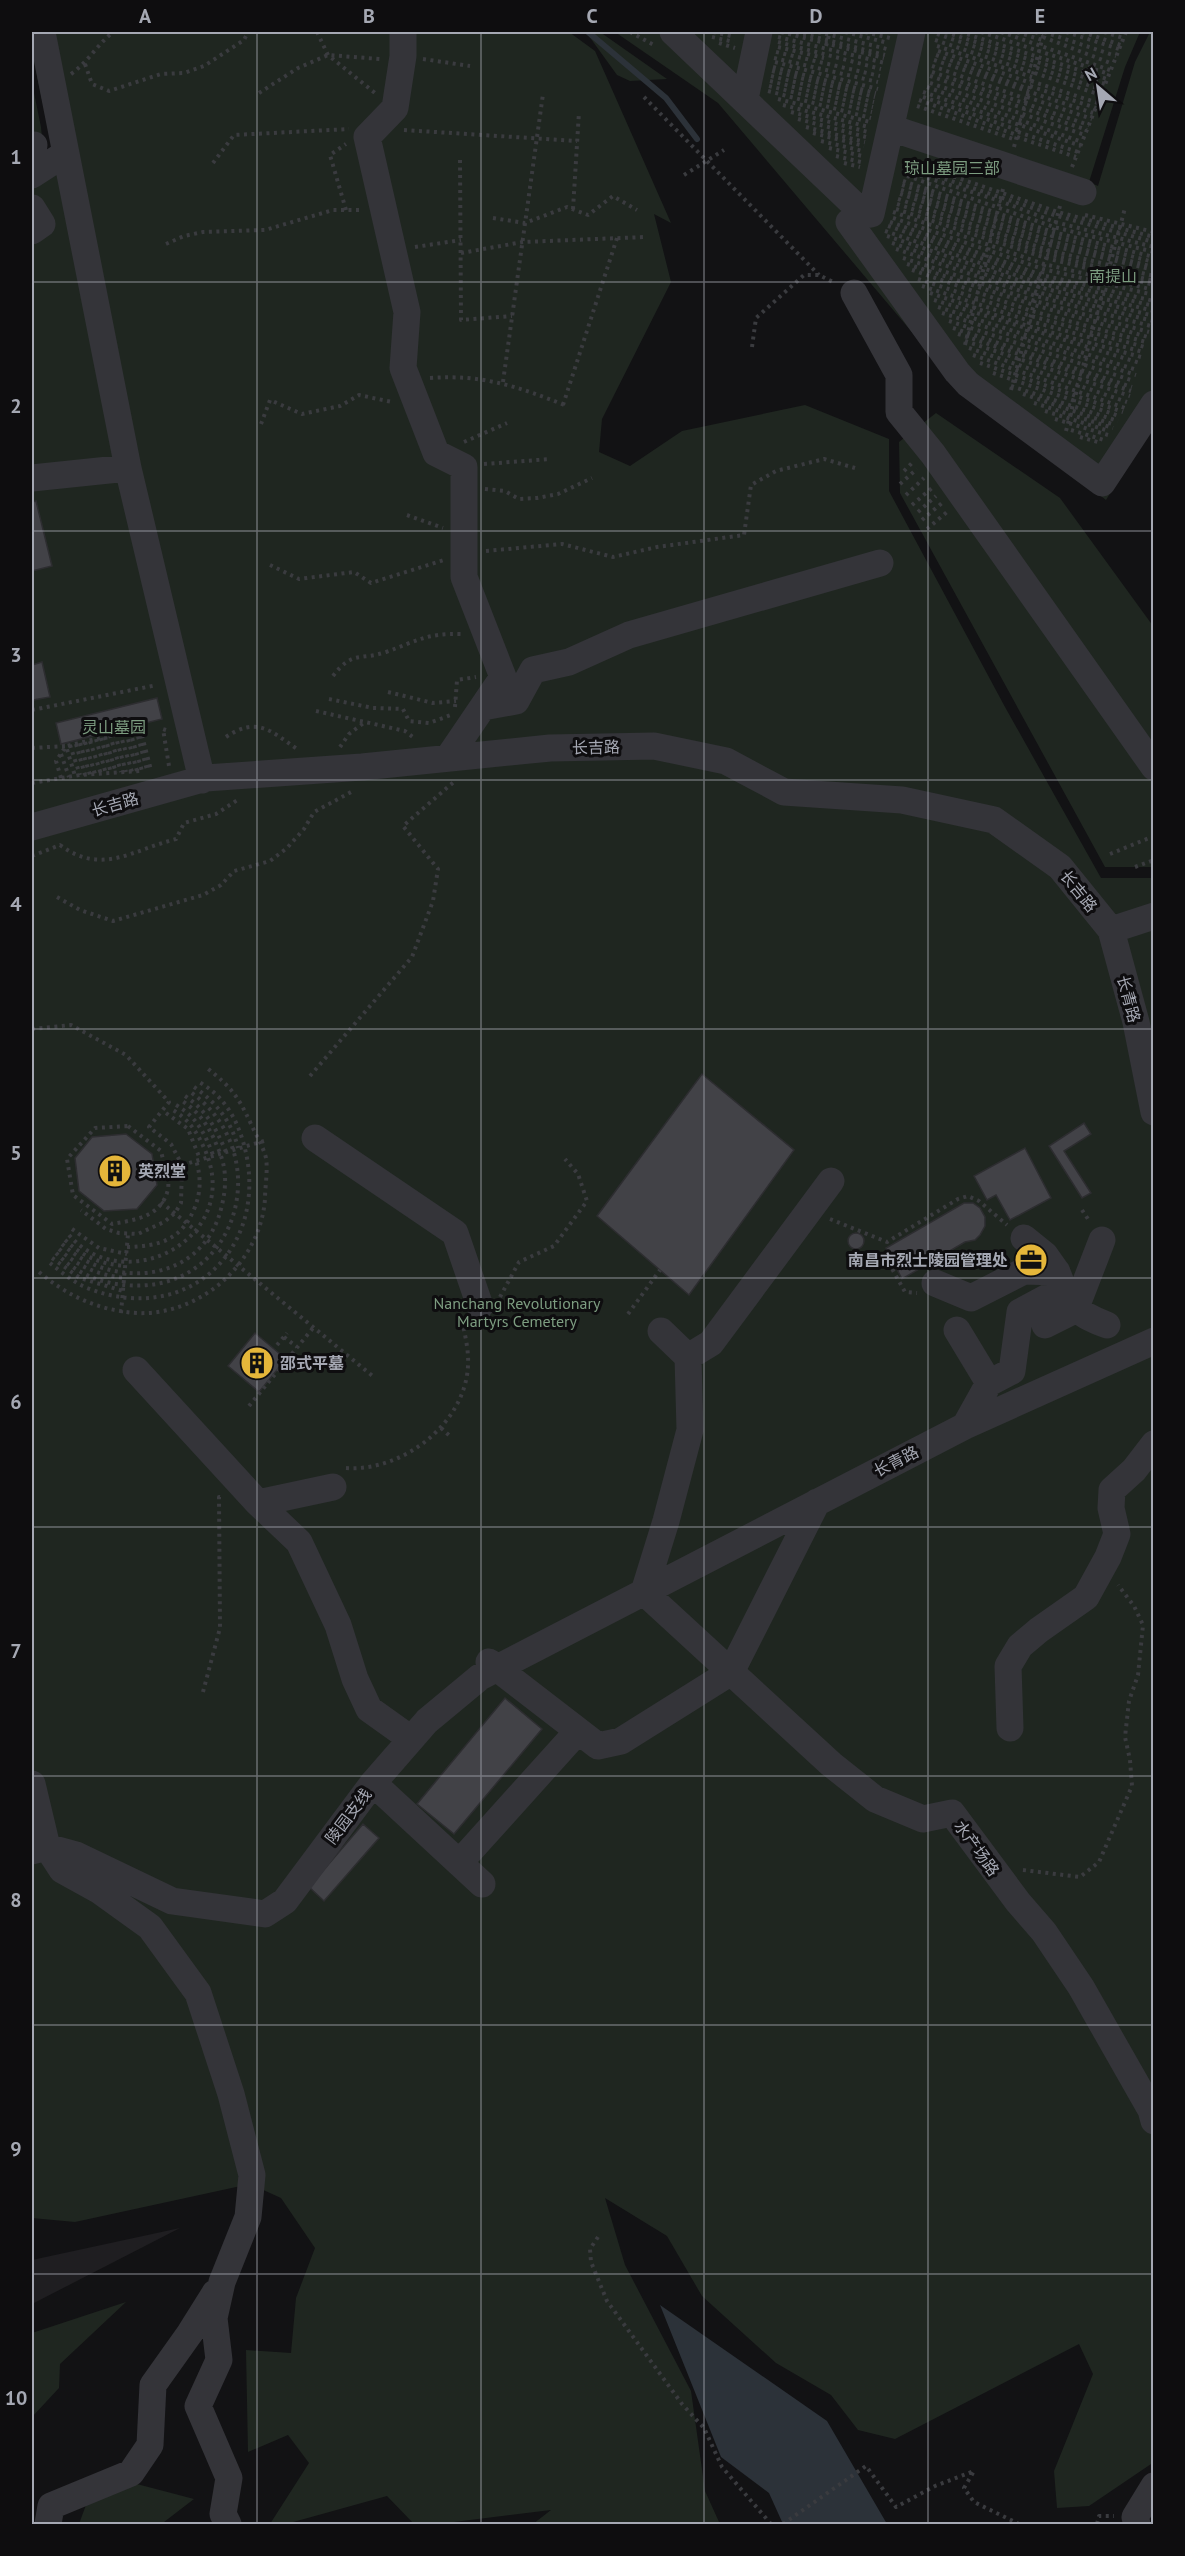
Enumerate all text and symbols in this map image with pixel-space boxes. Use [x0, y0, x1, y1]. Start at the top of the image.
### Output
text: A [139, 3, 152, 29]
text: B [363, 3, 375, 29]
text: C [586, 3, 598, 29]
text: D [810, 3, 823, 29]
text: E [1035, 3, 1045, 29]
north arrow [1068, 57, 1128, 117]
text: N [1081, 63, 1100, 85]
text: 1 [10, 144, 22, 170]
park label: 琼山墓园三部 [904, 158, 1000, 178]
park label: 南提山 [1089, 266, 1137, 286]
text: 2 [10, 393, 22, 419]
text: 3 [10, 642, 22, 668]
park label: 灵山墓园 [82, 717, 146, 737]
street label: 长吉路 [572, 737, 620, 757]
street label: 长吉路 [89, 788, 141, 820]
street label: 长吉路 [1056, 866, 1102, 916]
text: 4 [10, 891, 22, 917]
street label: 长青路 [1113, 973, 1145, 1025]
text: 5 [10, 1140, 22, 1166]
building icon: 英烈堂 [97, 1153, 133, 1189]
place label: 英烈堂 [138, 1161, 186, 1181]
office icon: 南昌市烈士陵园管理处 [1013, 1242, 1049, 1278]
place label: 南昌市烈士陵园管理处 [848, 1250, 1008, 1270]
park label: Nanchang Revolutionary Martyrs Cemetery [434, 1293, 601, 1331]
building icon: 邵式平墓 [239, 1345, 275, 1381]
place label: 邵式平墓 [280, 1353, 344, 1373]
text: 6 [10, 1389, 22, 1415]
street label: 长青路 [870, 1441, 922, 1481]
text: 7 [10, 1638, 22, 1664]
street label: 陵园支线 [321, 1784, 375, 1848]
street label: 水产场路 [950, 1816, 1004, 1880]
text: 8 [10, 1887, 22, 1913]
text: 9 [10, 2136, 22, 2162]
text: 10 [5, 2385, 27, 2411]

